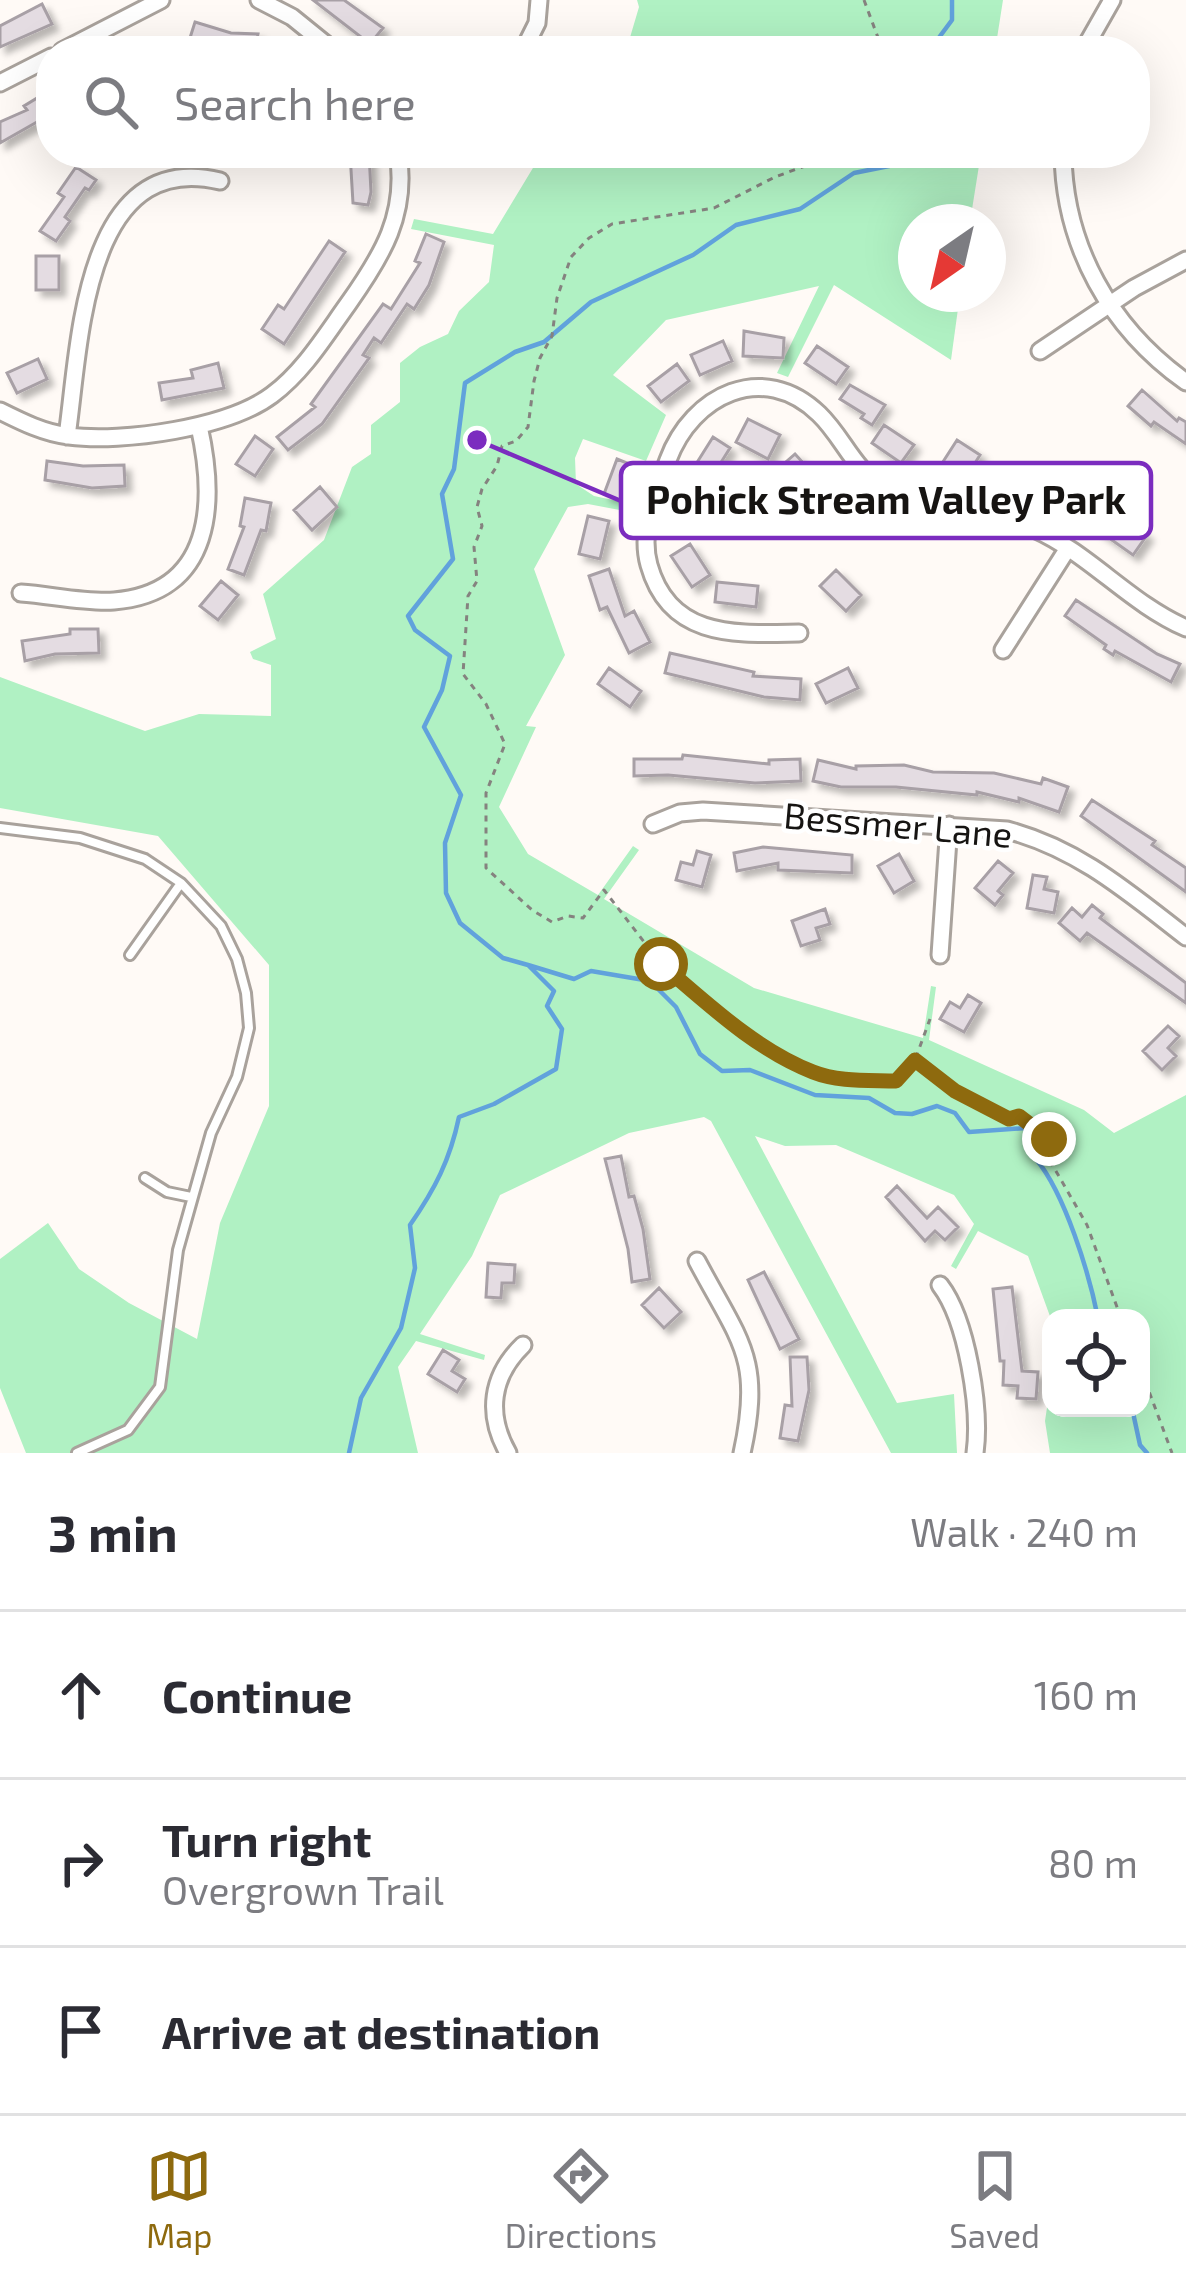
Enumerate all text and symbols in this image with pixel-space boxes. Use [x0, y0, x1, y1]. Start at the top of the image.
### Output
search box [36, 36, 1150, 168]
icon: search [78, 69, 144, 135]
text: Search here [174, 75, 416, 129]
north arrow [898, 204, 1006, 312]
callout: Pohick Stream Valley Park [621, 463, 1151, 538]
text: Pohick Stream Valley Park [646, 475, 1126, 523]
street label: Bessmer Lane [782, 792, 1014, 855]
route start [634, 937, 688, 991]
route end [1022, 1112, 1076, 1166]
map controls [1042, 1309, 1150, 1417]
button: locate [1042, 1309, 1150, 1417]
text: 3 min [48, 1501, 178, 1562]
text: Walk · 240 m [910, 1508, 1138, 1555]
icon: ahead [48, 1662, 114, 1728]
text: Continue [162, 1668, 352, 1722]
text: 160 m [1034, 1671, 1138, 1718]
text: Turn right [162, 1812, 371, 1866]
icon: right [48, 1830, 114, 1896]
text: 80 m [1048, 1839, 1138, 1886]
text: Overgrown Trail [162, 1866, 444, 1913]
icon: arrive [48, 1998, 114, 2064]
text: Arrive at destination [162, 2004, 600, 2058]
tab: Map [146, 2143, 212, 2255]
tab: Directions [505, 2143, 657, 2255]
tab: Saved [949, 2143, 1040, 2255]

